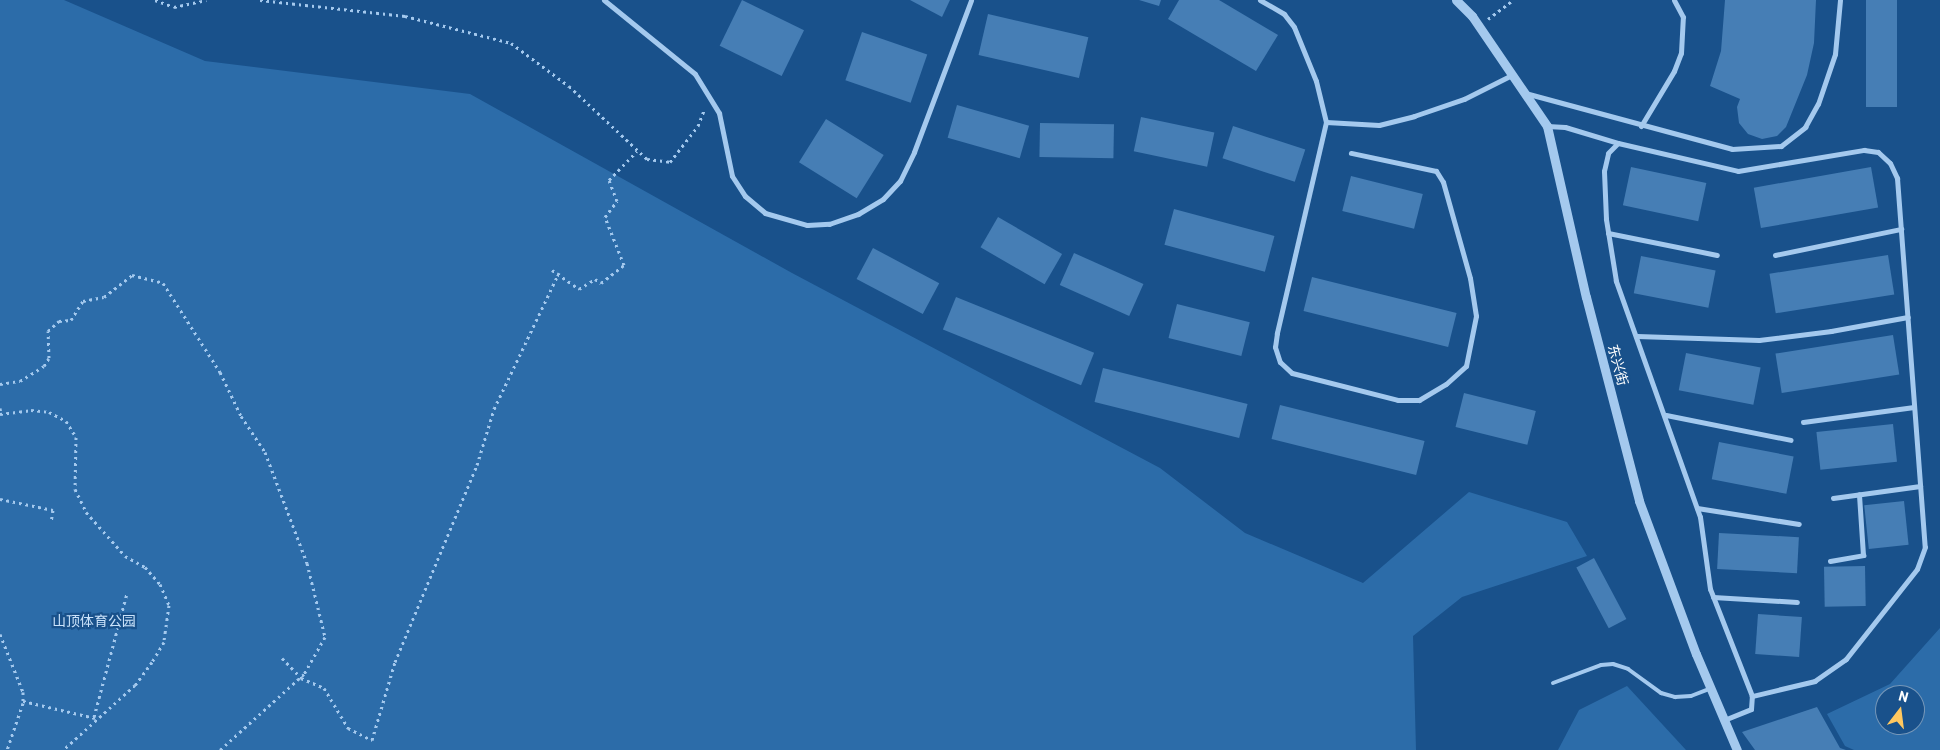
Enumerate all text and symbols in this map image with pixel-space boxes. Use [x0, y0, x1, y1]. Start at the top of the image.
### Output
street label: 东兴街 [1604, 343, 1632, 387]
park label: 山顶体育公园 [52, 613, 136, 629]
north arrow [1875, 685, 1925, 735]
text: N [1897, 687, 1910, 705]

